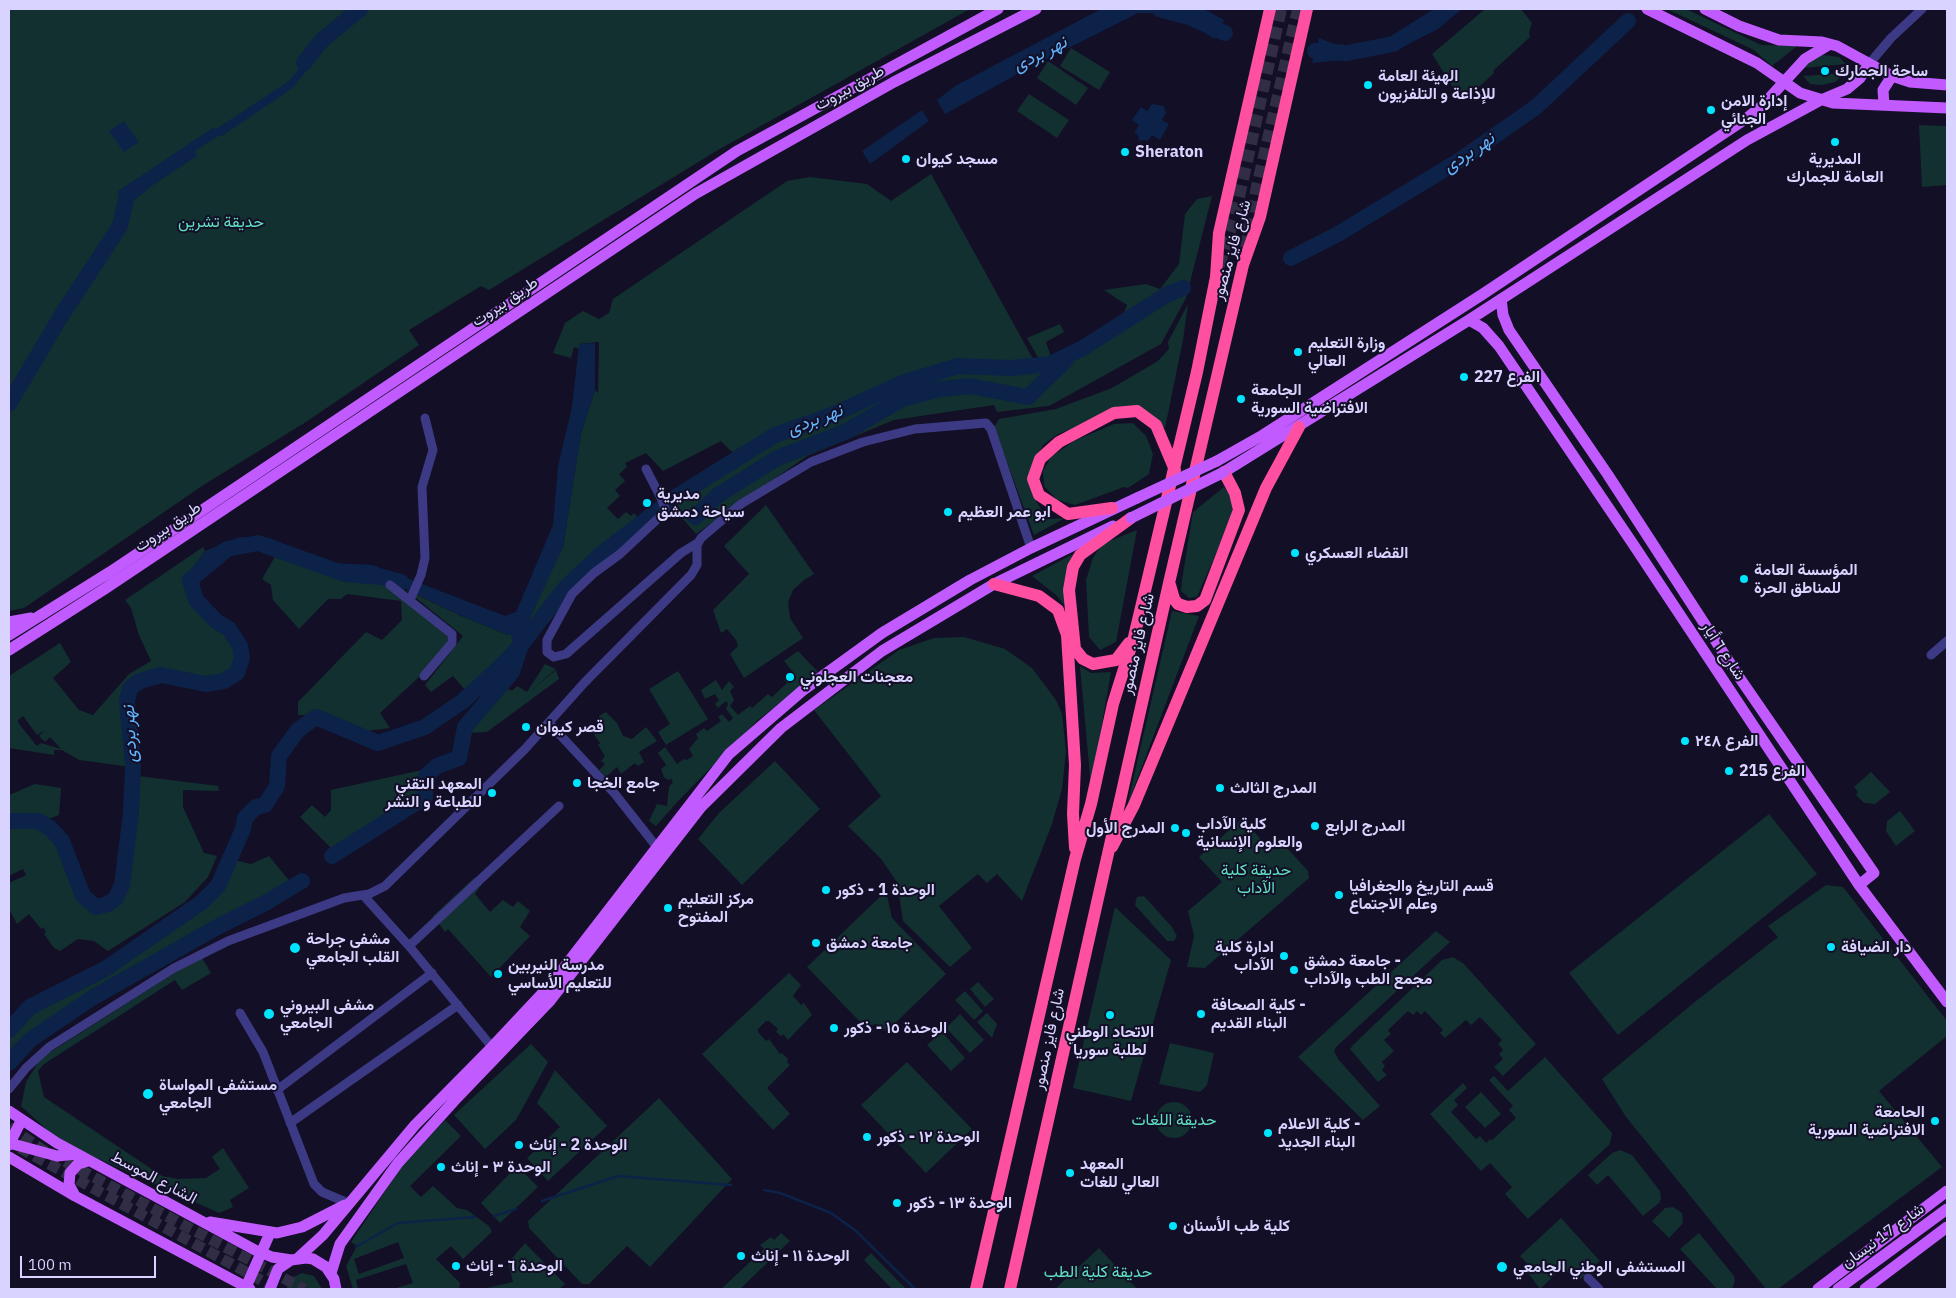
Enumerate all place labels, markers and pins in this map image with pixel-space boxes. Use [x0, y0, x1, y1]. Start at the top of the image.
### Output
place label: ساحة الجمارك [1835, 61, 1928, 81]
marker: ساحة الجمارك [1819, 65, 1831, 77]
place label: الهيئة العامة للإذاعة و التلفزيون [1378, 66, 1496, 104]
marker: الهيئة العامة للإذاعة و التلفزيون [1362, 79, 1374, 91]
place label: إدارة الامن الجنائي [1721, 91, 1787, 129]
marker: إدارة الامن الجنائي [1705, 104, 1717, 116]
marker: المديرية العامة للجمارك [1829, 136, 1841, 148]
place label: Sheraton [1135, 142, 1203, 162]
marker: Sheraton [1119, 146, 1131, 158]
place label: مسجد كيوان [916, 149, 998, 169]
place label: المديرية العامة للجمارك [1786, 149, 1884, 187]
marker: مسجد كيوان [900, 153, 912, 165]
place label: وزارة التعليم العالي [1308, 333, 1385, 371]
marker: وزارة التعليم العالي [1292, 346, 1304, 358]
place label: الفرع 227 [1474, 367, 1540, 387]
marker: الفرع 227 [1458, 371, 1470, 383]
place label: الجامعة الافتراضية السورية [1251, 380, 1368, 418]
marker: الجامعة الافتراضية السورية [1235, 393, 1247, 405]
place label: مديرية سياحة دمشق [657, 484, 744, 522]
marker: مديرية سياحة دمشق [641, 497, 653, 509]
place label: ابو عمر العظيم [958, 502, 1051, 522]
marker: ابو عمر العظيم [942, 506, 954, 518]
place label: القضاء العسكري [1305, 543, 1408, 563]
marker: القضاء العسكري [1289, 547, 1301, 559]
place label: المؤسسة العامة للمناطق الحرة [1754, 560, 1858, 598]
marker: المؤسسة العامة للمناطق الحرة [1738, 573, 1750, 585]
place label: معجنات العجلوني [800, 667, 913, 687]
marker: معجنات العجلوني [784, 671, 796, 683]
place label: قصر كيوان [536, 717, 604, 737]
marker: قصر كيوان [520, 721, 532, 733]
place label: الفرع ٢٤٨ [1695, 731, 1758, 751]
marker: الفرع ٢٤٨ [1679, 735, 1691, 747]
place label: الفرع 215 [1739, 761, 1805, 781]
marker: الفرع 215 [1723, 765, 1735, 777]
place label: جامع الخجا [587, 773, 660, 793]
place label: المعهد التقني للطباعة و النشر [385, 774, 482, 812]
marker: جامع الخجا [571, 777, 583, 789]
place label: المدرج الثالث [1230, 778, 1317, 798]
marker: المدرج الثالث [1214, 782, 1226, 794]
marker: المعهد التقني للطباعة و النشر [486, 787, 498, 799]
place label: كلية الآداب والعلوم الإنسانية [1196, 814, 1303, 852]
place label: المدرج الرابع [1325, 816, 1405, 836]
place label: المدرج الأول [1086, 818, 1165, 838]
marker: المدرج الرابع [1309, 820, 1321, 832]
marker: المدرج الأول [1169, 822, 1181, 834]
marker: كلية الآداب والعلوم الإنسانية [1180, 827, 1192, 839]
place label: قسم التاريخ والجغرافيا وعلم الاجتماع [1349, 876, 1494, 914]
place label: الوحدة 1 - ذكور [836, 880, 935, 900]
marker: الوحدة 1 - ذكور [820, 884, 832, 896]
place label: مركز التعليم المفتوح [678, 889, 754, 927]
marker: قسم التاريخ والجغرافيا وعلم الاجتماع [1333, 889, 1345, 901]
marker: مركز التعليم المفتوح [662, 902, 674, 914]
place label: مشفى جراحة القلب الجامعي [306, 929, 399, 967]
place label: جامعة دمشق [826, 933, 913, 953]
marker: جامعة دمشق [810, 937, 822, 949]
place label: ادارة كلية الآداب [1215, 937, 1274, 975]
place label: دار الضيافة [1841, 937, 1912, 957]
marker: مشفى جراحة القلب الجامعي [288, 941, 302, 955]
marker: دار الضيافة [1825, 941, 1837, 953]
marker: ادارة كلية الآداب [1278, 950, 1290, 962]
place label: جامعة دمشق - مجمع الطب والآداب [1304, 951, 1432, 989]
place label: مدرسة النيربين للتعليم الأساسي [508, 955, 612, 993]
marker: جامعة دمشق - مجمع الطب والآداب [1288, 964, 1300, 976]
marker: مدرسة النيربين للتعليم الأساسي [492, 968, 504, 980]
place label: مشفى البيروني الجامعي [280, 995, 374, 1033]
place label: كلية الصحافة - البناء القديم [1211, 995, 1306, 1033]
marker: مشفى البيروني الجامعي [262, 1007, 276, 1021]
marker: كلية الصحافة - البناء القديم [1195, 1008, 1207, 1020]
marker: الاتحاد الوطني لطلبة سوريا [1104, 1009, 1116, 1021]
place label: الوحدة ١٥ - ذكور [844, 1018, 947, 1038]
marker: الوحدة ١٥ - ذكور [828, 1022, 840, 1034]
place label: الاتحاد الوطني لطلبة سوريا [1066, 1022, 1154, 1060]
place label: مستشفى المواساة الجامعي [159, 1075, 277, 1113]
marker: مستشفى المواساة الجامعي [141, 1087, 155, 1101]
place label: الحامعة الافتراضية السورية [1808, 1102, 1925, 1140]
place label: كلية الاعلام - البناء الجديد [1278, 1114, 1360, 1152]
marker: الحامعة الافتراضية السورية [1929, 1115, 1941, 1127]
place label: الوحدة ١٢ - ذكور [877, 1127, 980, 1147]
marker: كلية الاعلام - البناء الجديد [1262, 1127, 1274, 1139]
marker: الوحدة ١٢ - ذكور [861, 1131, 873, 1143]
place label: الوحدة 2 - إناث [529, 1135, 627, 1155]
marker: الوحدة 2 - إناث [513, 1139, 525, 1151]
place label: المعهد العالي للغات [1080, 1154, 1159, 1192]
place label: الوحدة ٣ - إناث [451, 1157, 551, 1177]
marker: الوحدة ٣ - إناث [435, 1161, 447, 1173]
marker: المعهد العالي للغات [1064, 1167, 1076, 1179]
place label: الوحدة ١٣ - ذكور [907, 1193, 1012, 1213]
marker: الوحدة ١٣ - ذكور [891, 1197, 903, 1209]
place label: كلية طب الأسنان [1183, 1216, 1290, 1236]
marker: كلية طب الأسنان [1167, 1220, 1179, 1232]
place label: الوحدة ١١ - إناث [751, 1246, 850, 1266]
marker: الوحدة ١١ - إناث [735, 1250, 747, 1262]
place label: الوحدة ٦ - إناث [466, 1256, 563, 1276]
place label: المستشفى الوطني الجامعي [1513, 1257, 1685, 1277]
marker: الوحدة ٦ - إناث [450, 1260, 462, 1272]
marker: المستشفى الوطني الجامعي [1495, 1260, 1509, 1274]

